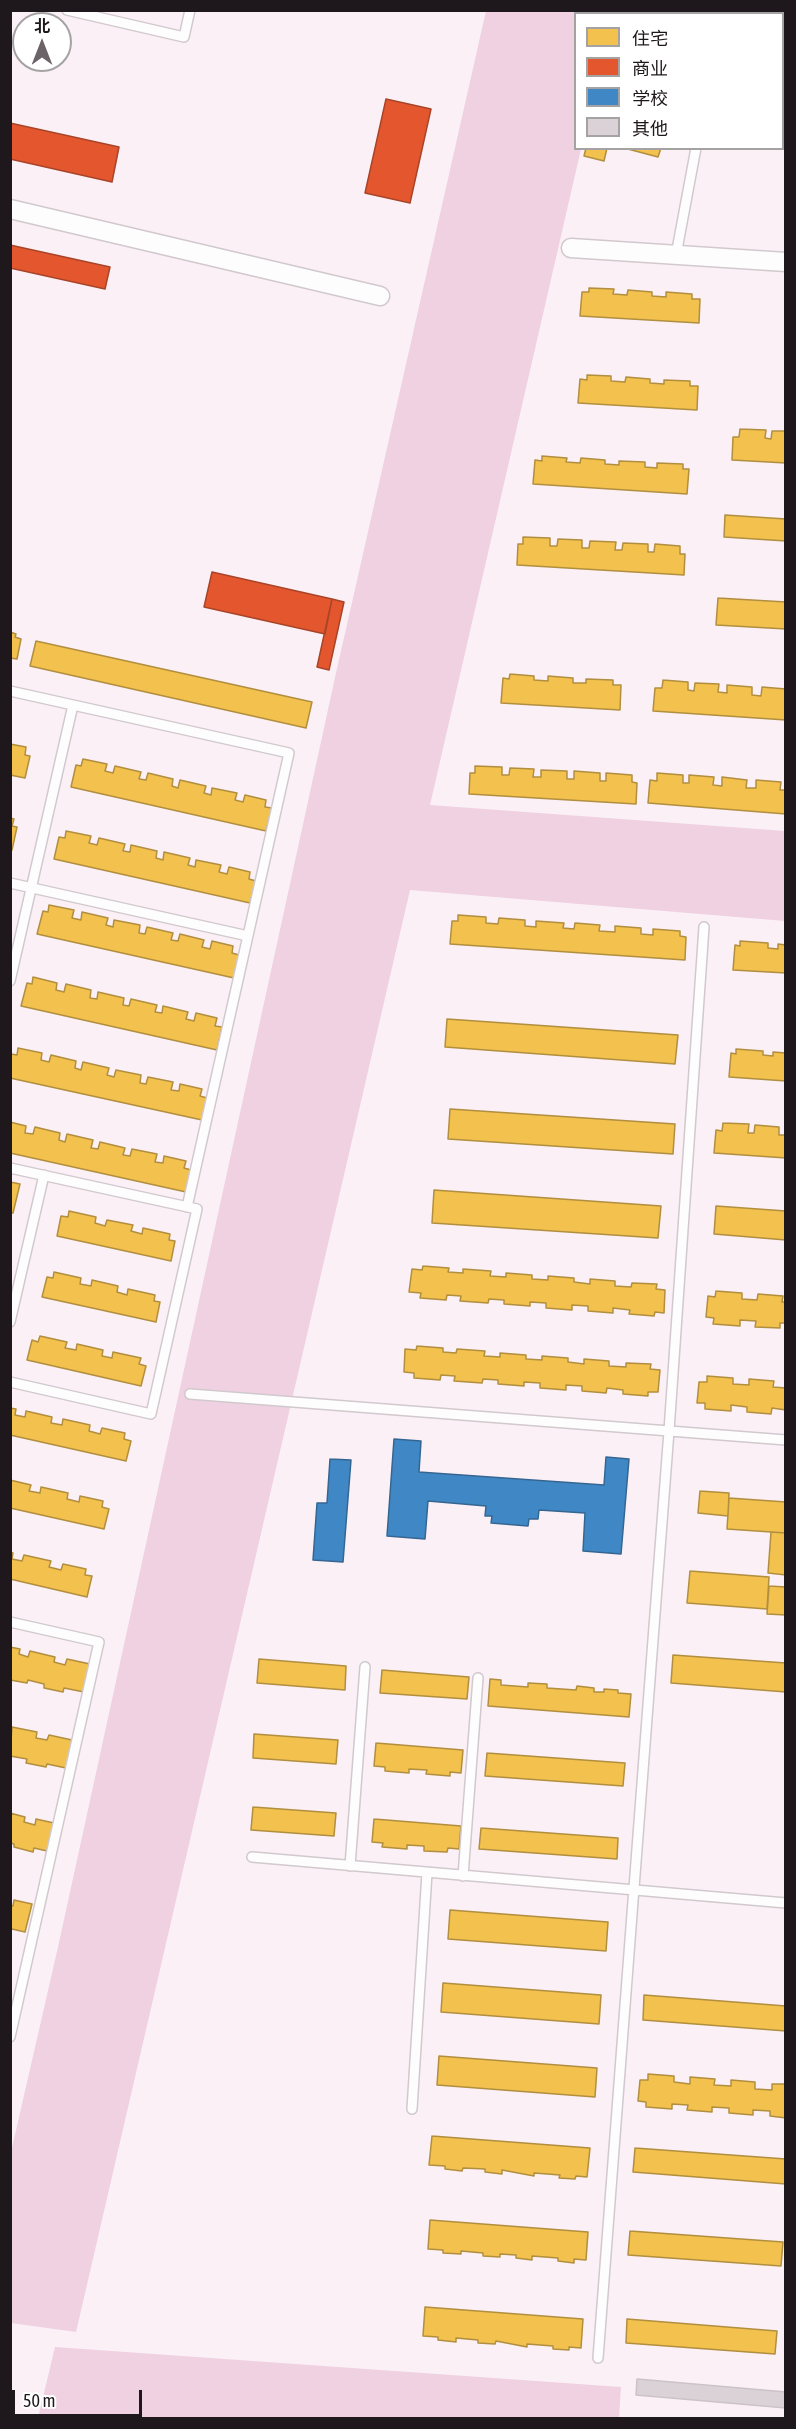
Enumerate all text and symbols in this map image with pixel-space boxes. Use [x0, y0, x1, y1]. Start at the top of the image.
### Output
north arrow [12, 12, 72, 72]
legend [574, 12, 784, 150]
text: 北 [34, 17, 50, 35]
text: 住宅 [632, 28, 668, 49]
text: 商业 [632, 58, 668, 79]
text: 学校 [632, 88, 668, 109]
text: 其他 [632, 118, 668, 139]
scale bar [15, 2378, 146, 2416]
text: 50 m [23, 2390, 55, 2411]

